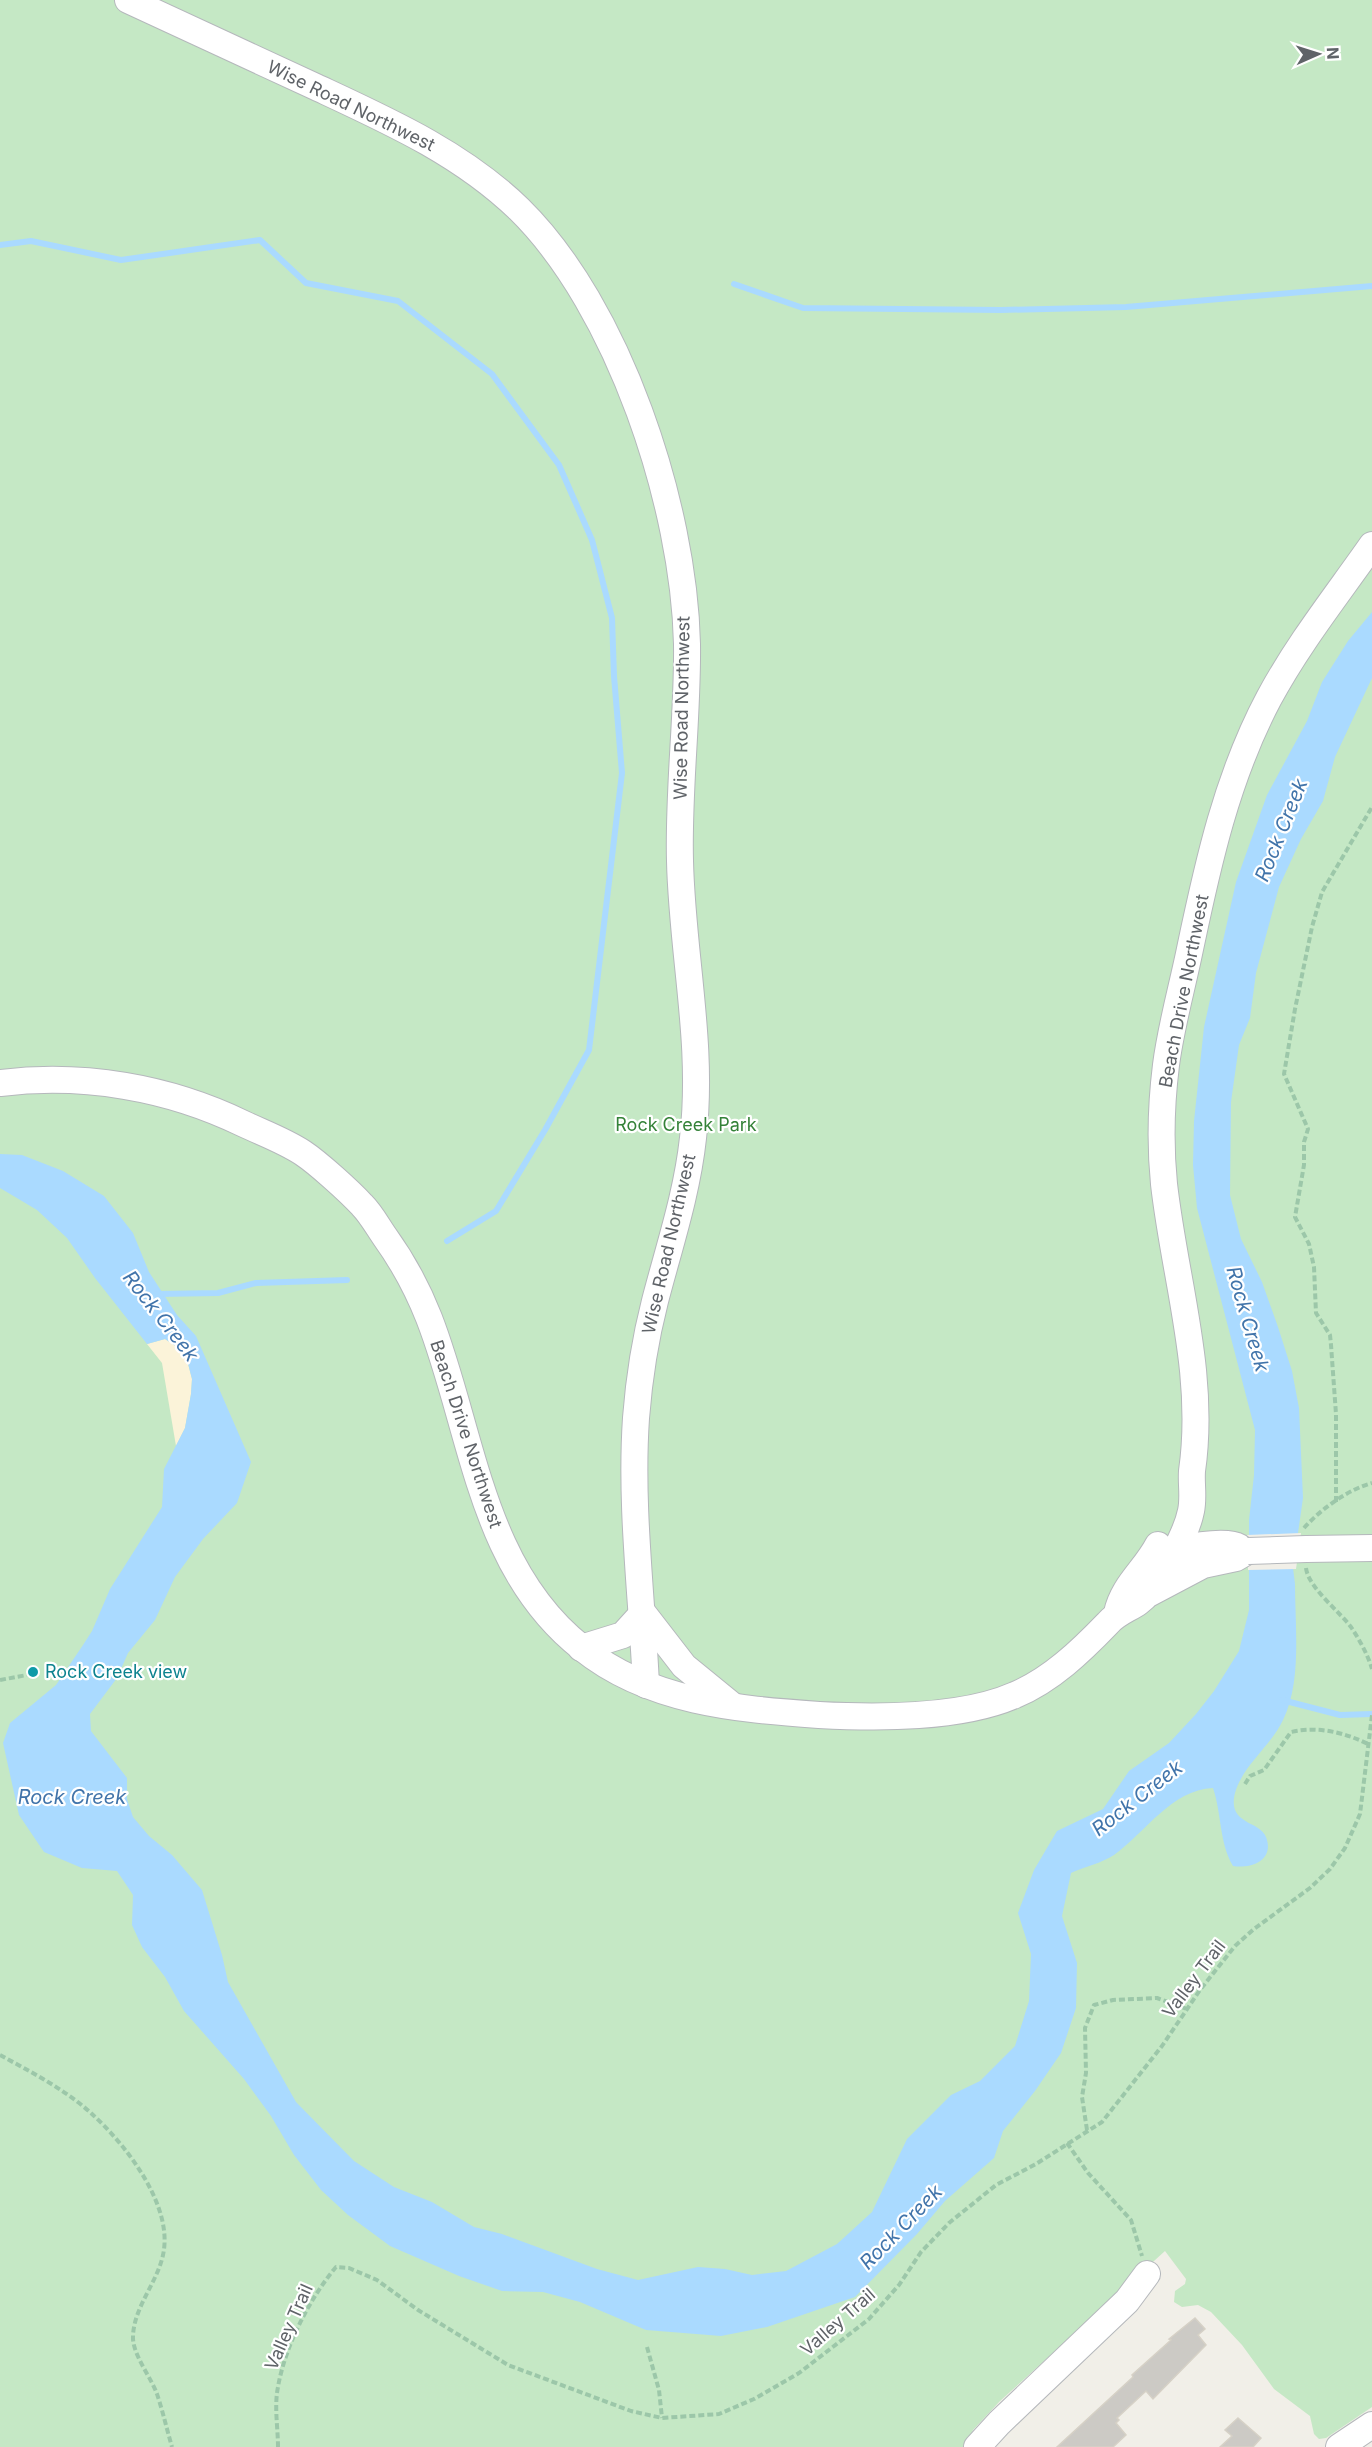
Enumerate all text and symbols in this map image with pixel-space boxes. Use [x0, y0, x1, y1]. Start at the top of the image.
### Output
north arrow [1288, 24, 1348, 84]
text: N [1323, 47, 1343, 60]
street label: Wise Road Northwest [264, 56, 439, 155]
street label: Wise Road Northwest [669, 616, 694, 800]
water label: Rock Creek [1250, 774, 1313, 885]
street label: Beach Drive Northwest [1154, 892, 1213, 1089]
park label: Rock Creek Park [615, 1114, 757, 1135]
street label: Wise Road Northwest [638, 1152, 699, 1336]
water label: Rock Creek [1222, 1264, 1275, 1375]
water label: Rock Creek [118, 1266, 204, 1367]
street label: Beach Drive Northwest [426, 1337, 507, 1531]
place label: Rock Creek view [45, 1661, 188, 1682]
marker: Rock Creek view [26, 1665, 40, 1679]
water label: Rock Creek [1087, 1755, 1188, 1841]
water label: Rock Creek [18, 1785, 127, 1809]
street label: Valley Trail [1158, 1936, 1230, 2022]
water label: Rock Creek [855, 2179, 948, 2274]
street label: Valley Trail [260, 2281, 317, 2373]
street label: Valley Trail [796, 2284, 879, 2360]

